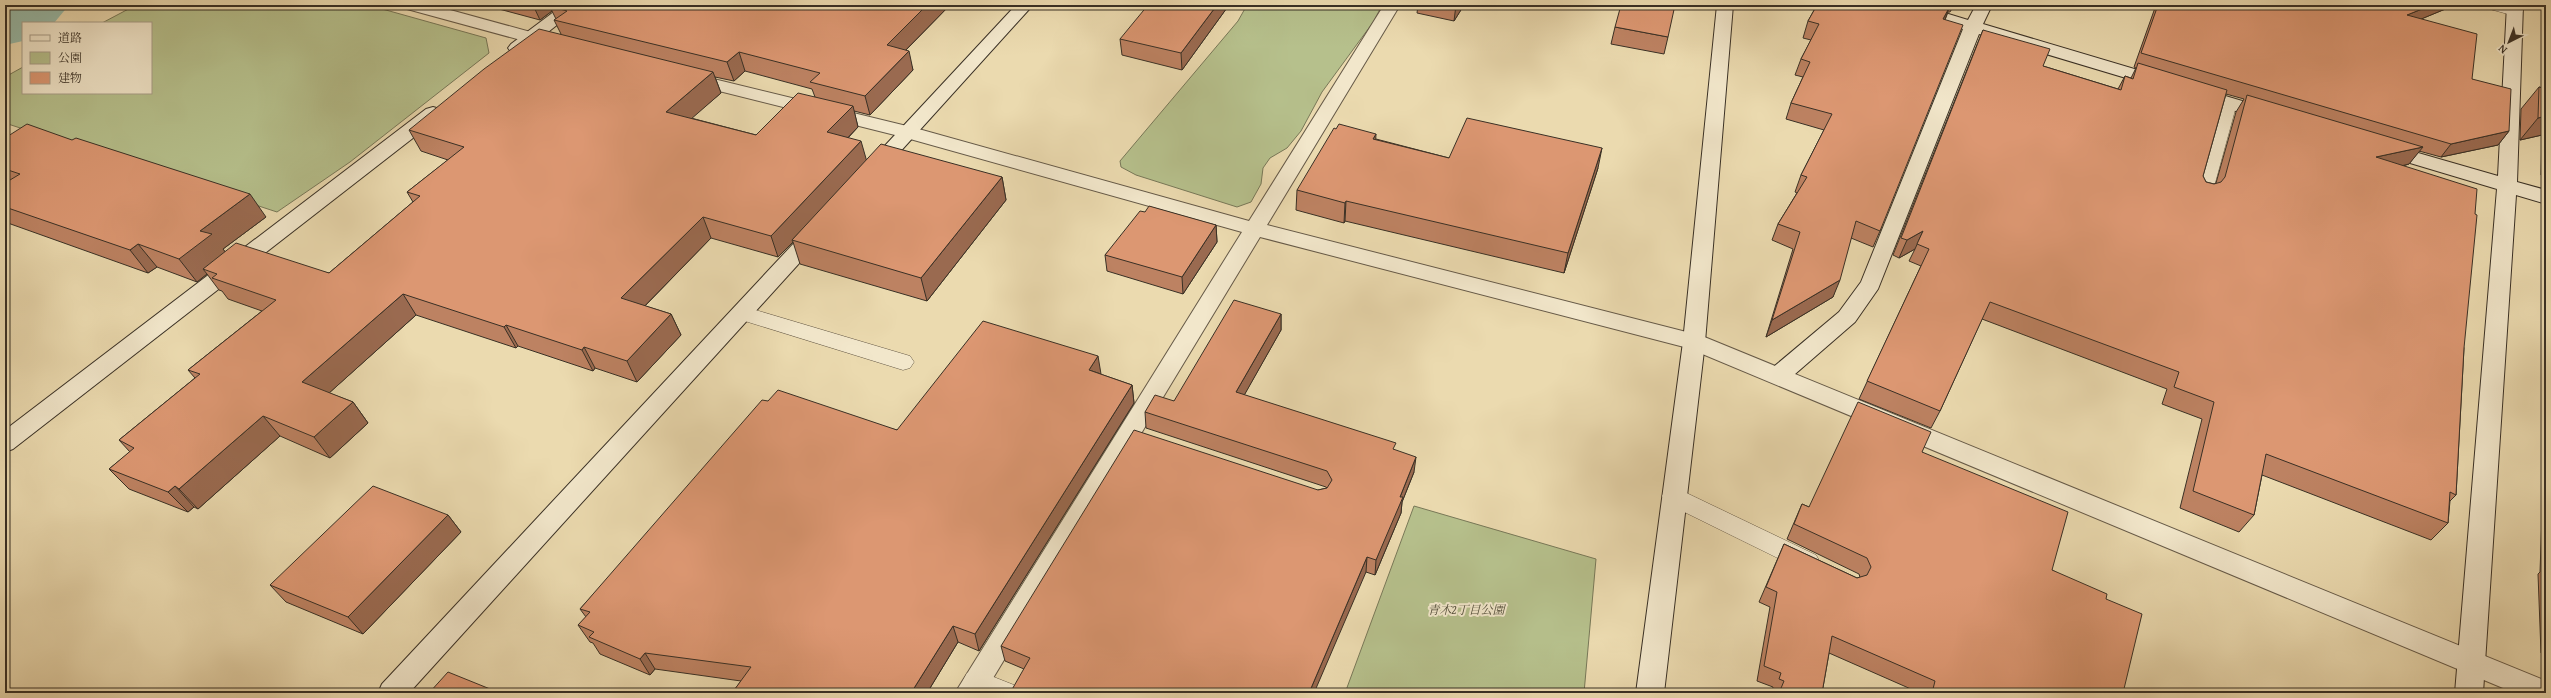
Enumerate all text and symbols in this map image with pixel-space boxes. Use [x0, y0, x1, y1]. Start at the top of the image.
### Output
legend [22, 22, 152, 94]
north arrow [2489, 22, 2529, 62]
text: 道路 [58, 29, 82, 46]
text: N [2494, 41, 2510, 58]
text: 公園 [58, 49, 82, 66]
text: 建物 [58, 69, 82, 86]
park label: 青木2丁目公園 [1427, 601, 1507, 618]

